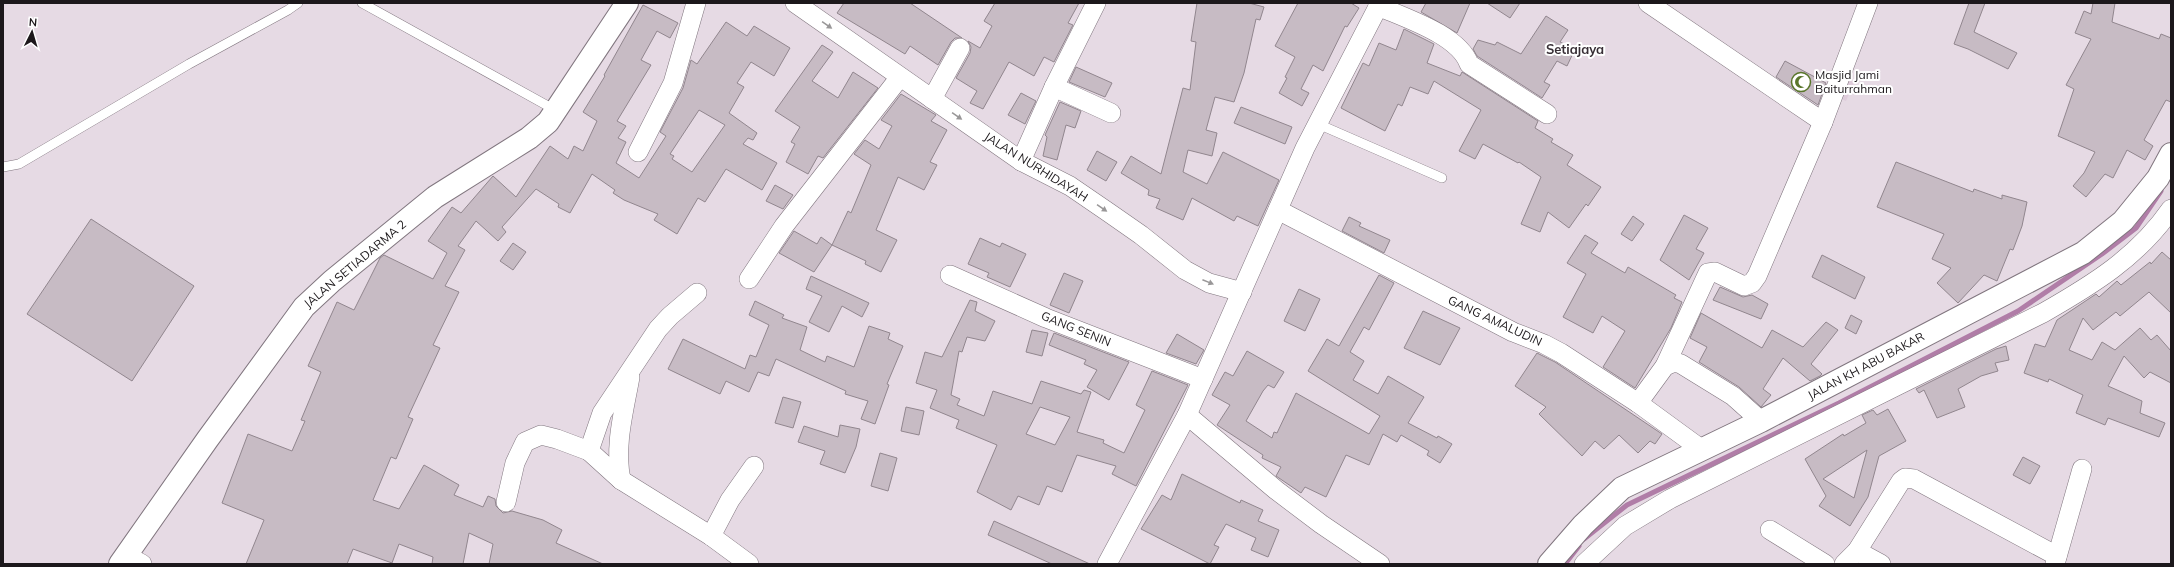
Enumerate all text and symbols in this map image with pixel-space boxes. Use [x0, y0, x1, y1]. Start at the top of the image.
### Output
north arrow [12, 12, 52, 52]
text: N [28, 15, 38, 29]
one-way arrow [822, 21, 832, 29]
district label: Setiajaya [1546, 41, 1604, 58]
place label: Masjid Jami Baiturrahman [1815, 67, 1892, 96]
mosque icon: Masjid Jami Baiturrahman [1790, 71, 1812, 93]
one-way arrow [951, 112, 962, 120]
street label: JALAN NURHIDAYAH [982, 129, 1091, 205]
one-way arrow [1096, 204, 1107, 212]
street label: JALAN SETIADARMA 2 [300, 216, 409, 311]
one-way arrow [1203, 279, 1215, 285]
street label: GANG AMALUDIN [1446, 292, 1545, 349]
street label: GANG SENIN [1039, 308, 1113, 349]
street label: JALAN KH ABU BAKAR [1805, 328, 1927, 403]

